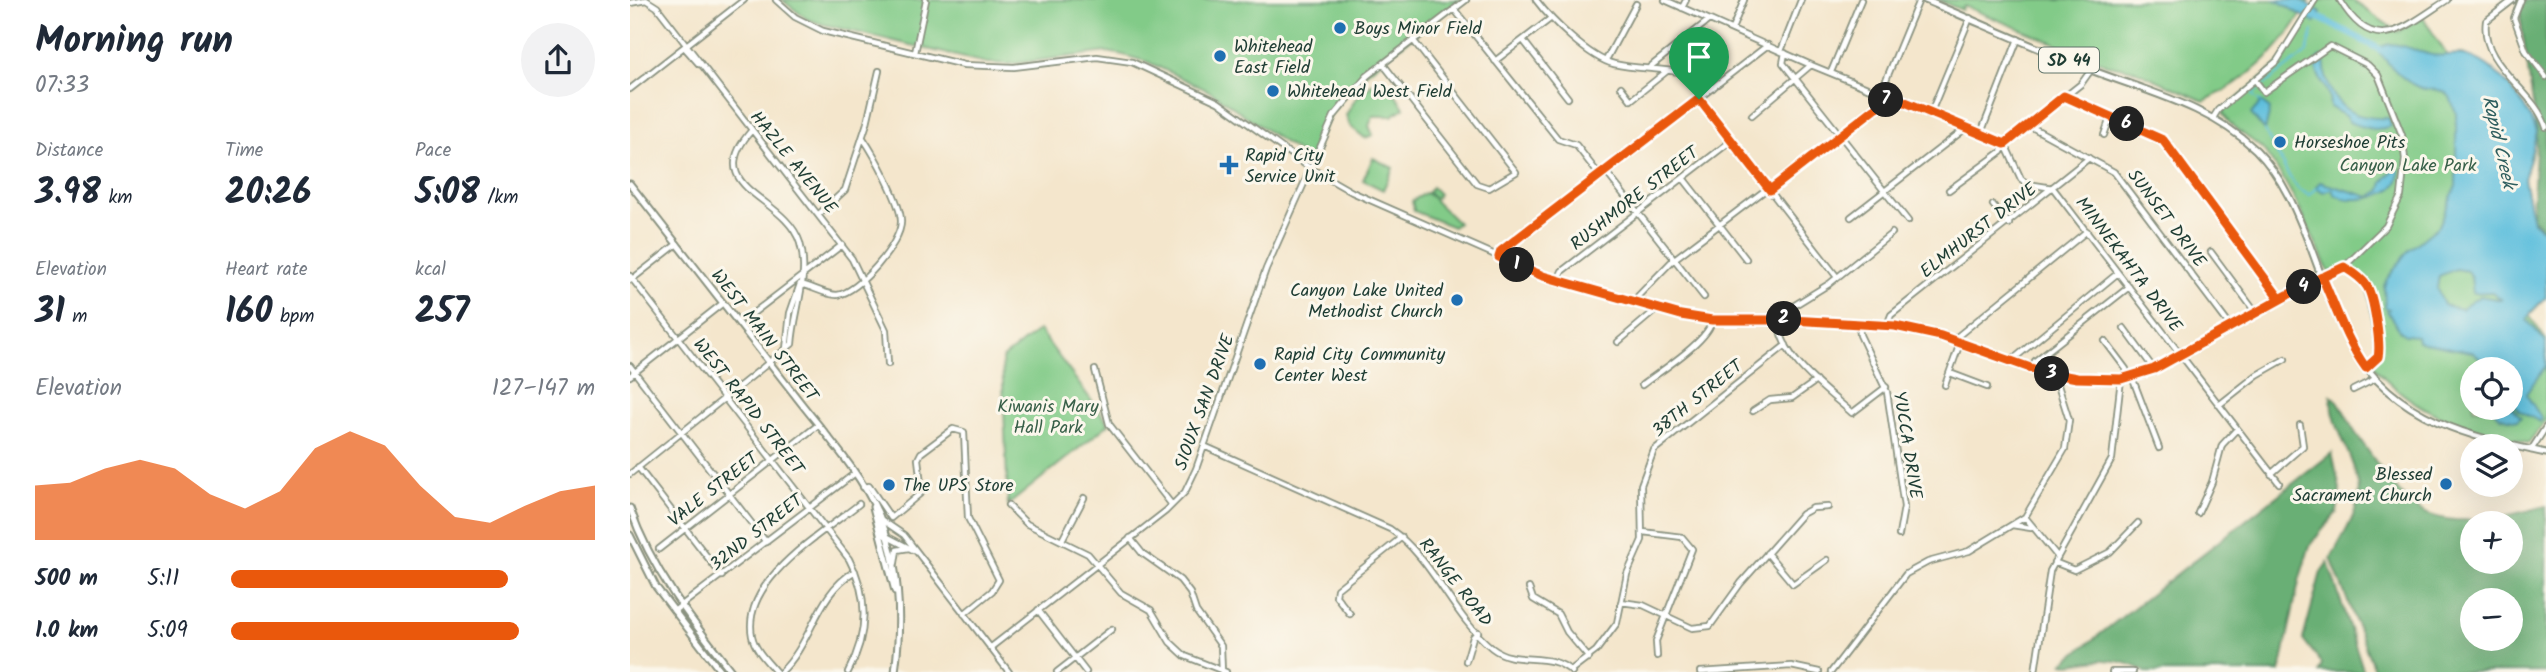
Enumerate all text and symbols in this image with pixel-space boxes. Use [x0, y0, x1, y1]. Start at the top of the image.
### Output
text: Morning run [35, 12, 233, 72]
place label: Boys Minor Field [1354, 15, 1483, 44]
marker: Boys Minor Field [1332, 20, 1348, 36]
button: share [521, 23, 595, 97]
pin [1669, 27, 1729, 99]
place label: Whitehead East Field [1234, 33, 1313, 83]
icon: arrive [1680, 38, 1718, 76]
marker: Whitehead East Field [1212, 48, 1228, 64]
road number: SD 44 [2039, 48, 2099, 72]
text: 07:33 [35, 68, 89, 104]
place label: Whitehead West Field [1287, 78, 1453, 107]
pin: 7 [1868, 82, 1904, 118]
marker: Whitehead West Field [1265, 83, 1281, 99]
text: 7 [1881, 84, 1890, 114]
water label: Rapid Creek [2473, 93, 2524, 195]
street label: HAZLE AVENUE [742, 105, 844, 221]
pin: 6 [2110, 106, 2144, 142]
text: 6 [2121, 108, 2132, 138]
place label: Horseshoe Pits [2294, 129, 2406, 158]
marker: Horseshoe Pits [2272, 134, 2288, 150]
text: Distance [35, 136, 103, 166]
text: Time [225, 136, 263, 166]
text: Pace [415, 136, 451, 166]
street label: RUSHMORE STREET [1564, 139, 1707, 259]
place label: Rapid City Service Unit [1245, 142, 1336, 192]
park label: Canyon Lake Park [2340, 152, 2477, 181]
marker: Rapid City Service Unit [1219, 155, 1239, 175]
street label: SUNSET DRIVE [2119, 163, 2213, 275]
text: 3.98 [35, 166, 101, 222]
text: 20:26 [225, 166, 311, 222]
text: 5:08 [415, 166, 480, 222]
street label: ELMHURST DRIVE [1914, 176, 2044, 286]
text: km [101, 183, 132, 213]
text: /km [480, 183, 518, 213]
street label: MINNEKAHTA DRIVE [2067, 191, 2189, 339]
pin: 1 [1500, 247, 1534, 282]
text: 1 [1514, 249, 1519, 279]
text: Elevation [35, 255, 107, 285]
text: Heart rate [225, 255, 308, 285]
text: kcal [415, 255, 446, 285]
street label: WEST MAIN STREET [703, 263, 826, 410]
pin: 4 [2286, 270, 2322, 304]
text: 4 [2298, 271, 2309, 301]
place label: Canyon Lake United Methodist Church [1290, 277, 1444, 327]
text: 31 [35, 285, 65, 341]
text: 160 [225, 285, 273, 341]
text: 257 [415, 285, 470, 341]
marker: Canyon Lake United Methodist Church [1449, 292, 1465, 308]
text: m [65, 302, 87, 332]
text: bpm [273, 302, 314, 332]
pin: 2 [1766, 302, 1802, 336]
text: 2 [1778, 303, 1789, 333]
street label: SIOUX SAN DRIVE [1167, 330, 1244, 475]
street label: WEST RAPID STREET [685, 332, 812, 483]
place label: Rapid City Community Center West [1274, 341, 1446, 391]
street label: 38TH STREET [1646, 352, 1751, 445]
marker: Rapid City Community Center West [1252, 356, 1268, 372]
pin: 3 [2034, 356, 2070, 392]
map controls [2460, 357, 2523, 651]
button: locate [2460, 357, 2523, 420]
text: 3 [2046, 358, 2057, 388]
text: Elevation [35, 371, 122, 407]
text: 127–147 m [492, 371, 595, 407]
street label: YUCCA DRIVE [1884, 389, 1929, 502]
park label: Kiwanis Mary Hall Park [997, 393, 1099, 443]
button: layers [2460, 434, 2523, 497]
street label: VALE STREET [662, 445, 767, 535]
place label: Blessed Sacrament Church [2293, 461, 2433, 511]
place label: The UPS Store [903, 472, 1014, 501]
marker: Blessed Sacrament Church [2438, 476, 2454, 492]
marker: The UPS Store [881, 477, 897, 493]
street label: 32ND STREET [704, 486, 811, 579]
button: + [2460, 511, 2523, 574]
street label: RANGE ROAD [1411, 532, 1499, 634]
text: 500 m [35, 561, 98, 597]
text: 5:11 [147, 561, 179, 597]
button: − [2460, 588, 2523, 651]
text: 1.0 km [35, 613, 98, 649]
text: 5:09 [147, 613, 188, 649]

